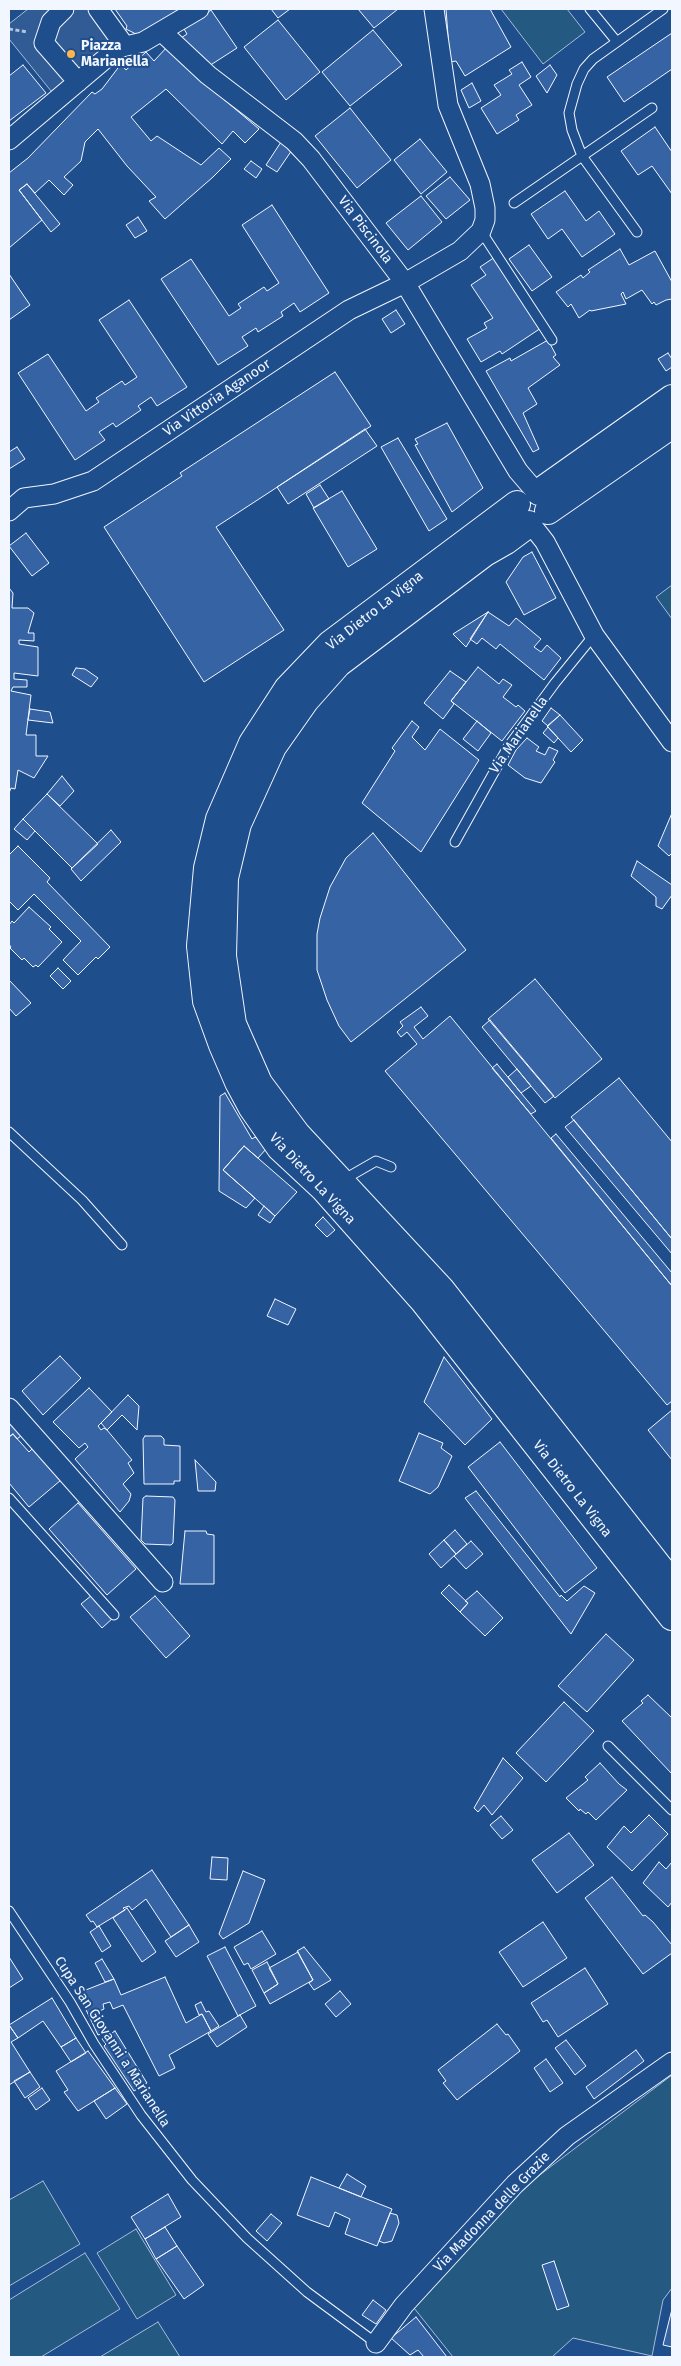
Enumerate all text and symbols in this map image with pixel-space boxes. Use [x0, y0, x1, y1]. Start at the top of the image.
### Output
place label: Piazza Marianella [81, 38, 149, 70]
marker: Piazza Marianella [65, 48, 77, 60]
street label: Via Piscinola [334, 193, 396, 267]
street label: Via Vittoria Aganoor [160, 356, 274, 440]
street label: Via Dietro La Vigna [323, 568, 427, 654]
street label: Via Marianella [486, 693, 552, 777]
street label: Via Dietro La Vigna [265, 1130, 359, 1228]
street label: Via Dietro La Vigna [529, 1437, 615, 1541]
street label: Cupa San Giovanni a Marianella [50, 1954, 174, 2130]
street label: Via Madonna delle Grazie [430, 2148, 554, 2276]

